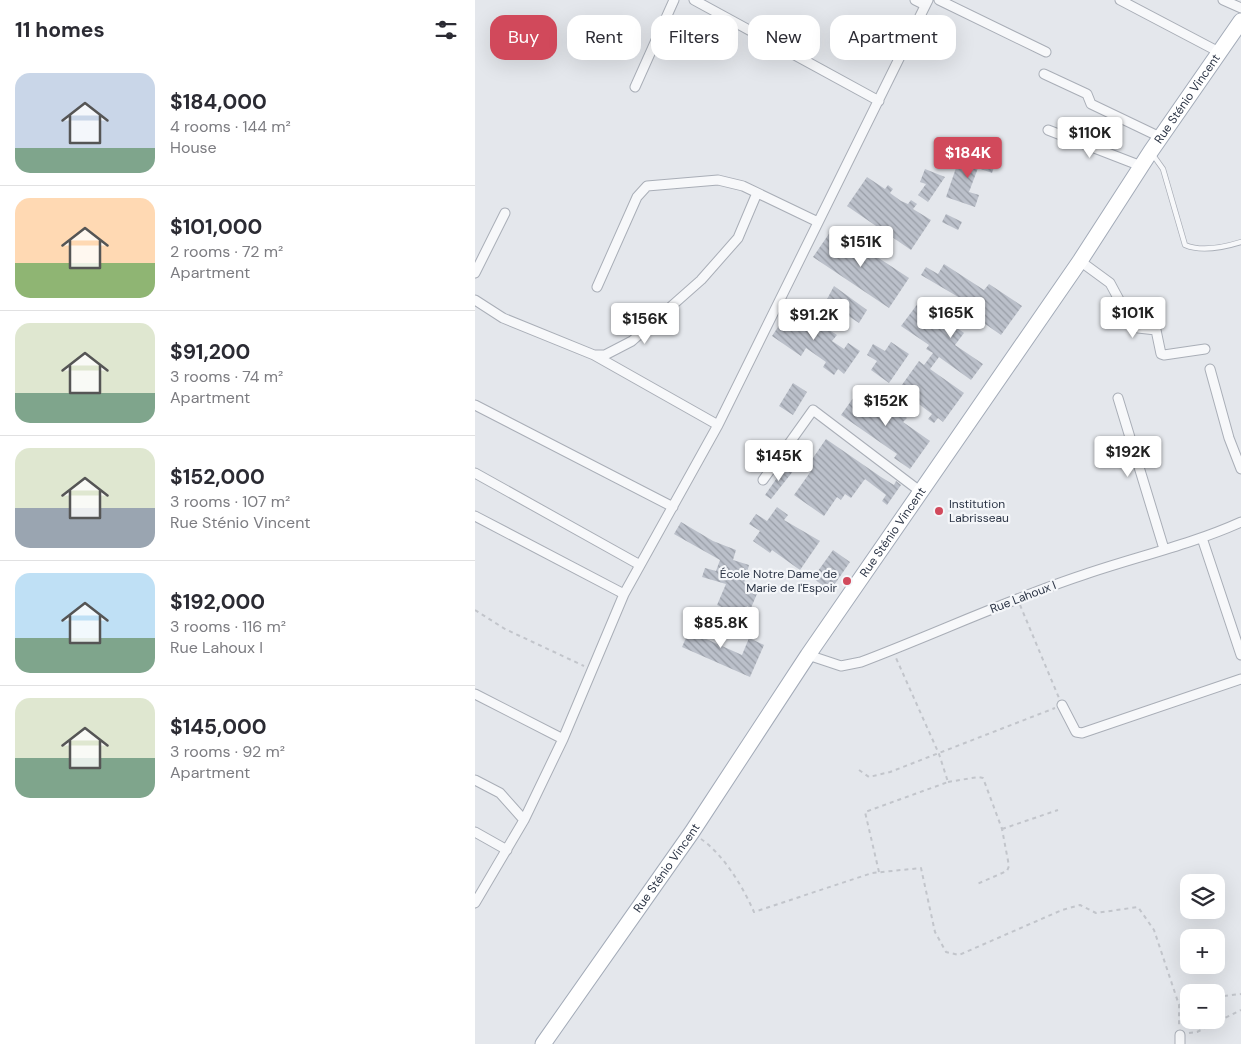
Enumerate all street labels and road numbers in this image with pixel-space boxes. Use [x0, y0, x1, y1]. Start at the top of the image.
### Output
street label: Rue Sténio Vincent [1151, 51, 1224, 147]
street label: Rue Sténio Vincent [856, 484, 930, 580]
street label: Rue Lahoux I [988, 577, 1058, 617]
street label: Rue Sténio Vincent [630, 820, 704, 916]

